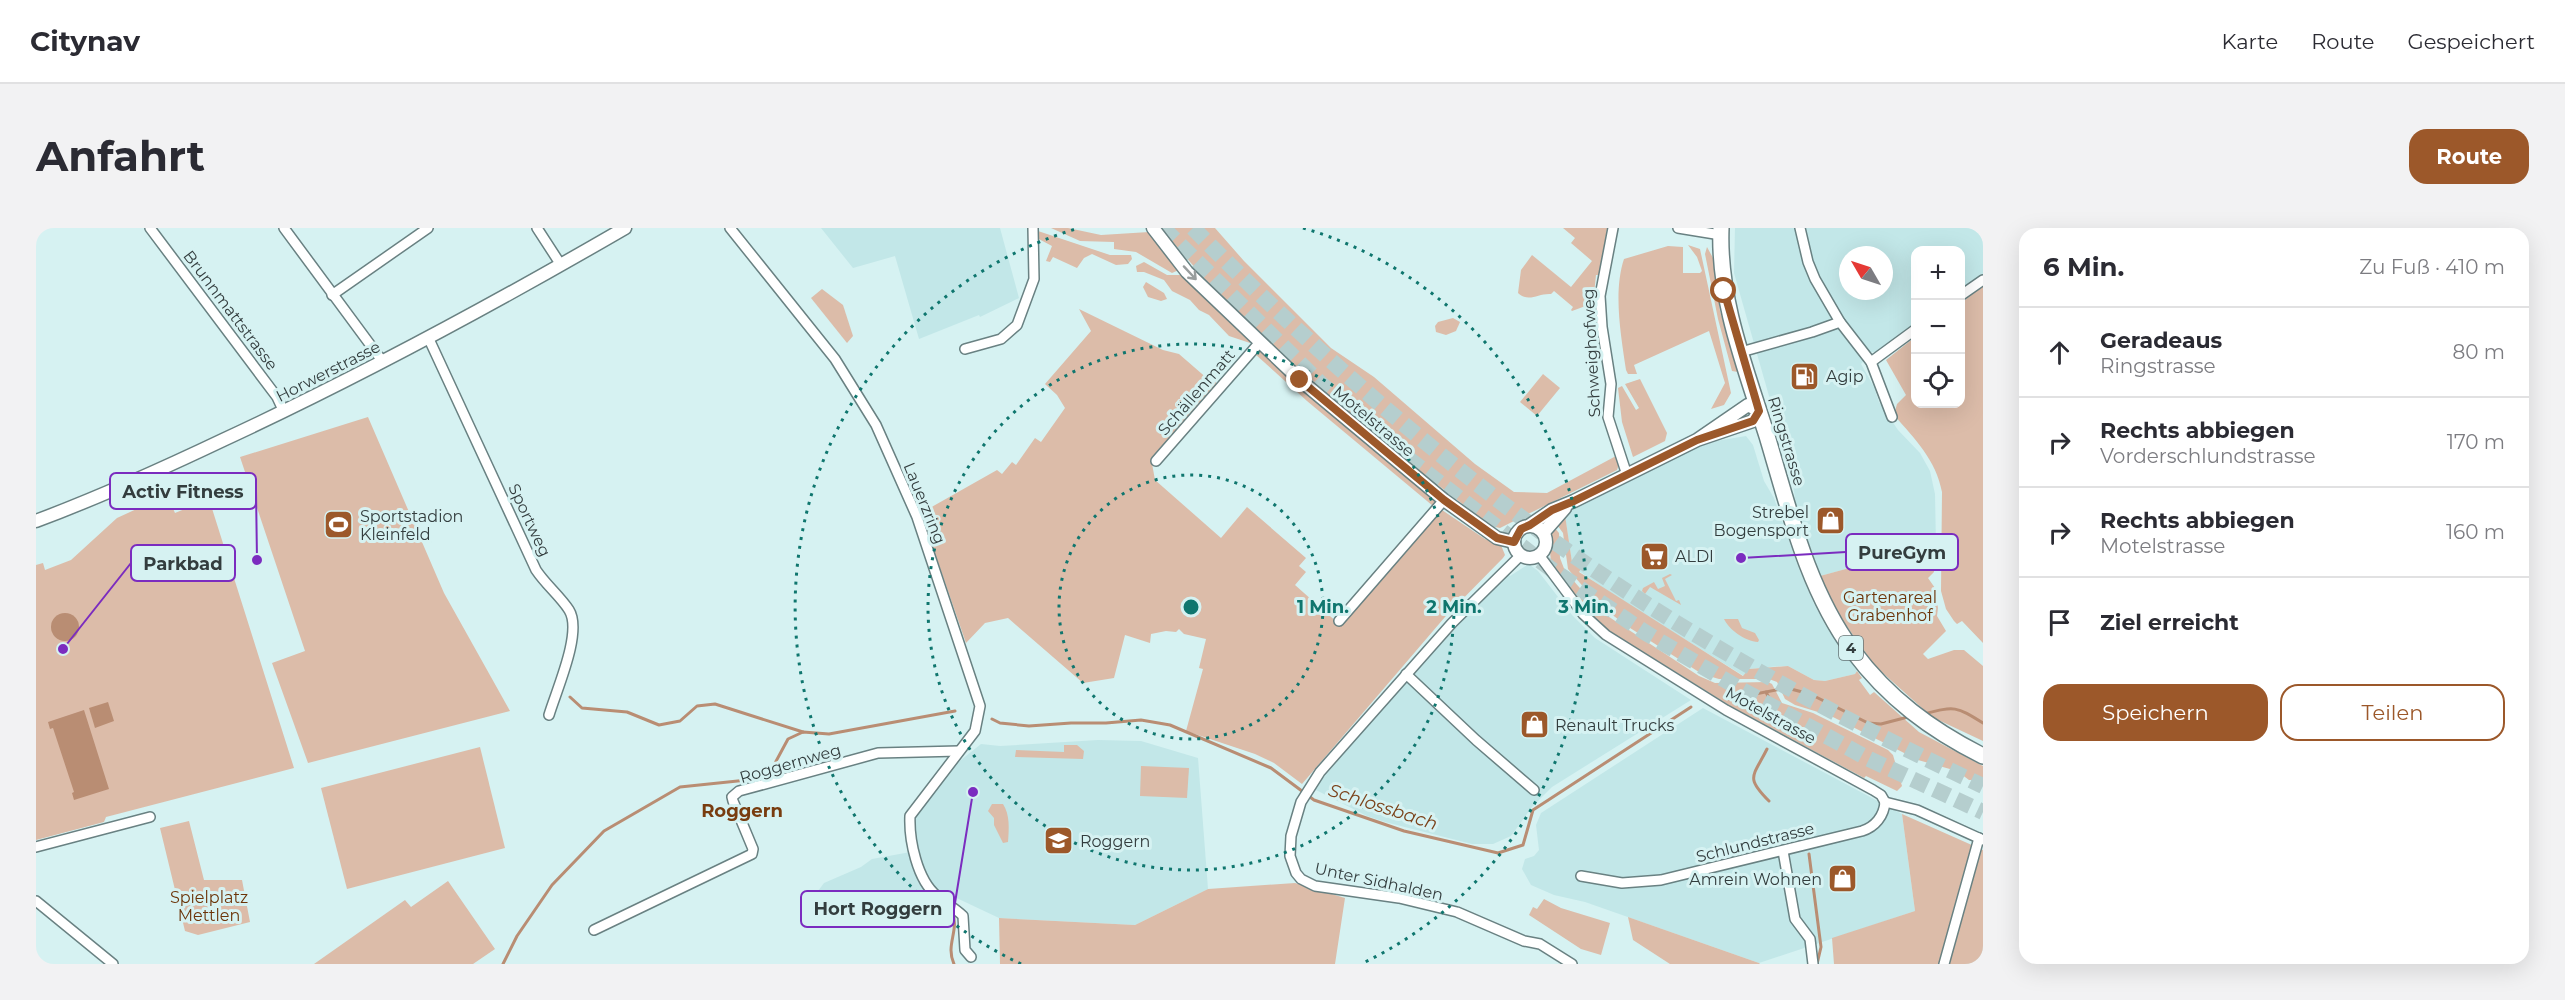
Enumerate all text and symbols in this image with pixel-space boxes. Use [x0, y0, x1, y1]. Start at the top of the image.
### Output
text: Citynav [30, 24, 140, 58]
text: Karte [2222, 29, 2278, 54]
text: Route [2311, 29, 2374, 54]
text: Gespeichert [2407, 29, 2535, 54]
button: Route [2409, 129, 2529, 184]
text: Anfahrt [36, 130, 205, 182]
north arrow [1839, 246, 1893, 300]
map controls [1911, 246, 1965, 408]
button: + [1911, 246, 1965, 300]
street label: Brunnmattstrasse [179, 247, 282, 374]
text: 6 Min. [2043, 251, 2124, 283]
text: Zu Fuß · 410 m [2359, 255, 2505, 279]
one-way arrow [1183, 266, 1197, 281]
route start [1710, 277, 1736, 303]
street label: Schweighofweg [1579, 288, 1604, 418]
button: − [1911, 300, 1965, 354]
text: Geradeaus [2100, 327, 2222, 354]
icon: ahead [2043, 336, 2076, 369]
street label: Horwerstrasse [273, 337, 383, 406]
text: 80 m [2453, 340, 2505, 364]
street label: Schällenmatt [1154, 345, 1239, 439]
button: locate [1911, 354, 1965, 408]
text: Ringstrasse [2100, 354, 2216, 378]
fuel station icon: Agip [1789, 360, 1821, 392]
route end [1286, 366, 1312, 392]
place label: Agip [1826, 367, 1864, 386]
street label: Motelstrasse [1329, 382, 1418, 461]
street label: Ringstrasse [1764, 394, 1809, 488]
text: Rechts abbiegen [2100, 417, 2295, 444]
icon: right [2043, 426, 2076, 459]
text: 170 m [2447, 430, 2505, 454]
text: Vorderschlundstrasse [2100, 444, 2316, 468]
street label: Lauerzring [900, 460, 949, 547]
callout: Activ Fitness [110, 473, 256, 509]
text: Activ Fitness [121, 481, 244, 503]
street label: Sportweg [504, 481, 555, 560]
place label: Strebel Bogensport [1714, 503, 1809, 540]
shop icon: Strebel Bogensport [1814, 505, 1846, 537]
place label: Sportstadion Kleinfeld [360, 507, 463, 544]
text: Rechts abbiegen [2100, 507, 2295, 534]
sports icon: Sportstadion Kleinfeld [323, 509, 355, 541]
icon: right [2043, 516, 2076, 549]
text: 160 m [2446, 520, 2505, 544]
callout: PureGym [1846, 534, 1958, 570]
text: Motelstrasse [2100, 534, 2225, 558]
supermarket icon: ALDI [1638, 540, 1670, 572]
text: PureGym [1858, 542, 1946, 564]
callout: Parkbad [131, 545, 235, 581]
place label: ALDI [1675, 547, 1714, 566]
text: Parkbad [143, 553, 223, 575]
park label: Gartenareal Grabenhof [1843, 588, 1937, 625]
text: 1 Min. [1297, 596, 1349, 618]
text: 2 Min. [1426, 596, 1482, 618]
text: 3 Min. [1557, 596, 1614, 618]
centre of rings [1181, 597, 1201, 617]
icon: arrive [2043, 606, 2076, 639]
text: Ziel erreicht [2100, 609, 2239, 636]
road number: 4 [1839, 636, 1863, 660]
street label: Motelstrasse [1722, 683, 1819, 748]
button: Speichern [2043, 684, 2268, 741]
button: Teilen [2280, 684, 2505, 741]
shop icon: Renault Trucks [1518, 709, 1550, 741]
place label: Renault Trucks [1555, 716, 1674, 735]
street label: Roggernweg [737, 740, 843, 787]
water label: Schlossbach [1326, 779, 1440, 835]
district label: Roggern [701, 800, 783, 822]
street label: Schlundstrasse [1694, 819, 1816, 866]
school or university icon: Roggern [1043, 825, 1075, 857]
place label: Roggern [1080, 832, 1150, 851]
street label: Unter Sidhalden [1313, 859, 1445, 904]
shop icon: Amrein Wohnen [1827, 863, 1859, 895]
place label: Amrein Wohnen [1689, 870, 1822, 889]
park label: Spielplatz Mettlen [170, 888, 248, 925]
callout: Hort Roggern [801, 891, 954, 927]
text: Hort Roggern [814, 898, 943, 920]

